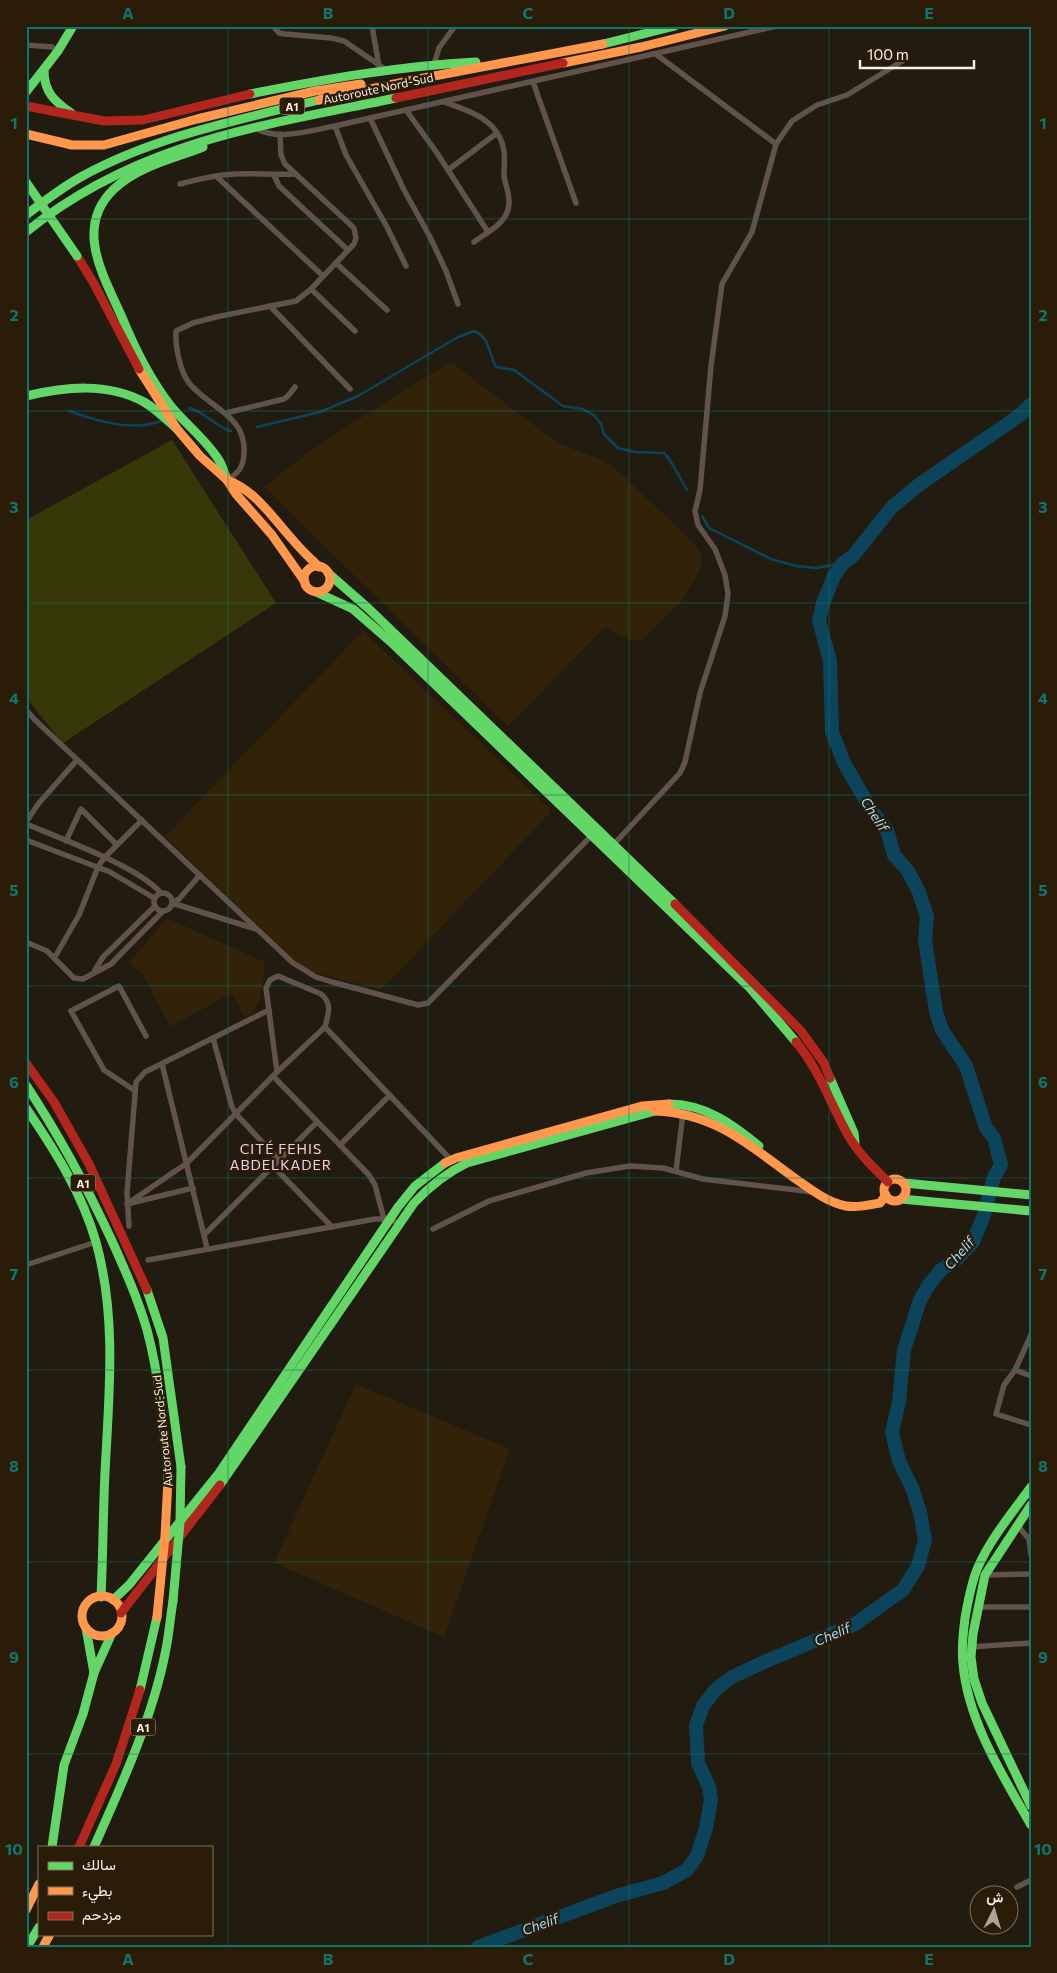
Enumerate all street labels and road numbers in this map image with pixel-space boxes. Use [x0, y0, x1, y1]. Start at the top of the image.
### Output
street label: Autoroute Nord-Sud [322, 69, 434, 107]
road number: A1 [280, 98, 304, 114]
road number: A1 [70, 1174, 96, 1192]
street label: Autoroute Nord-Sud [149, 1374, 175, 1488]
road number: A1 [130, 1718, 156, 1735]

